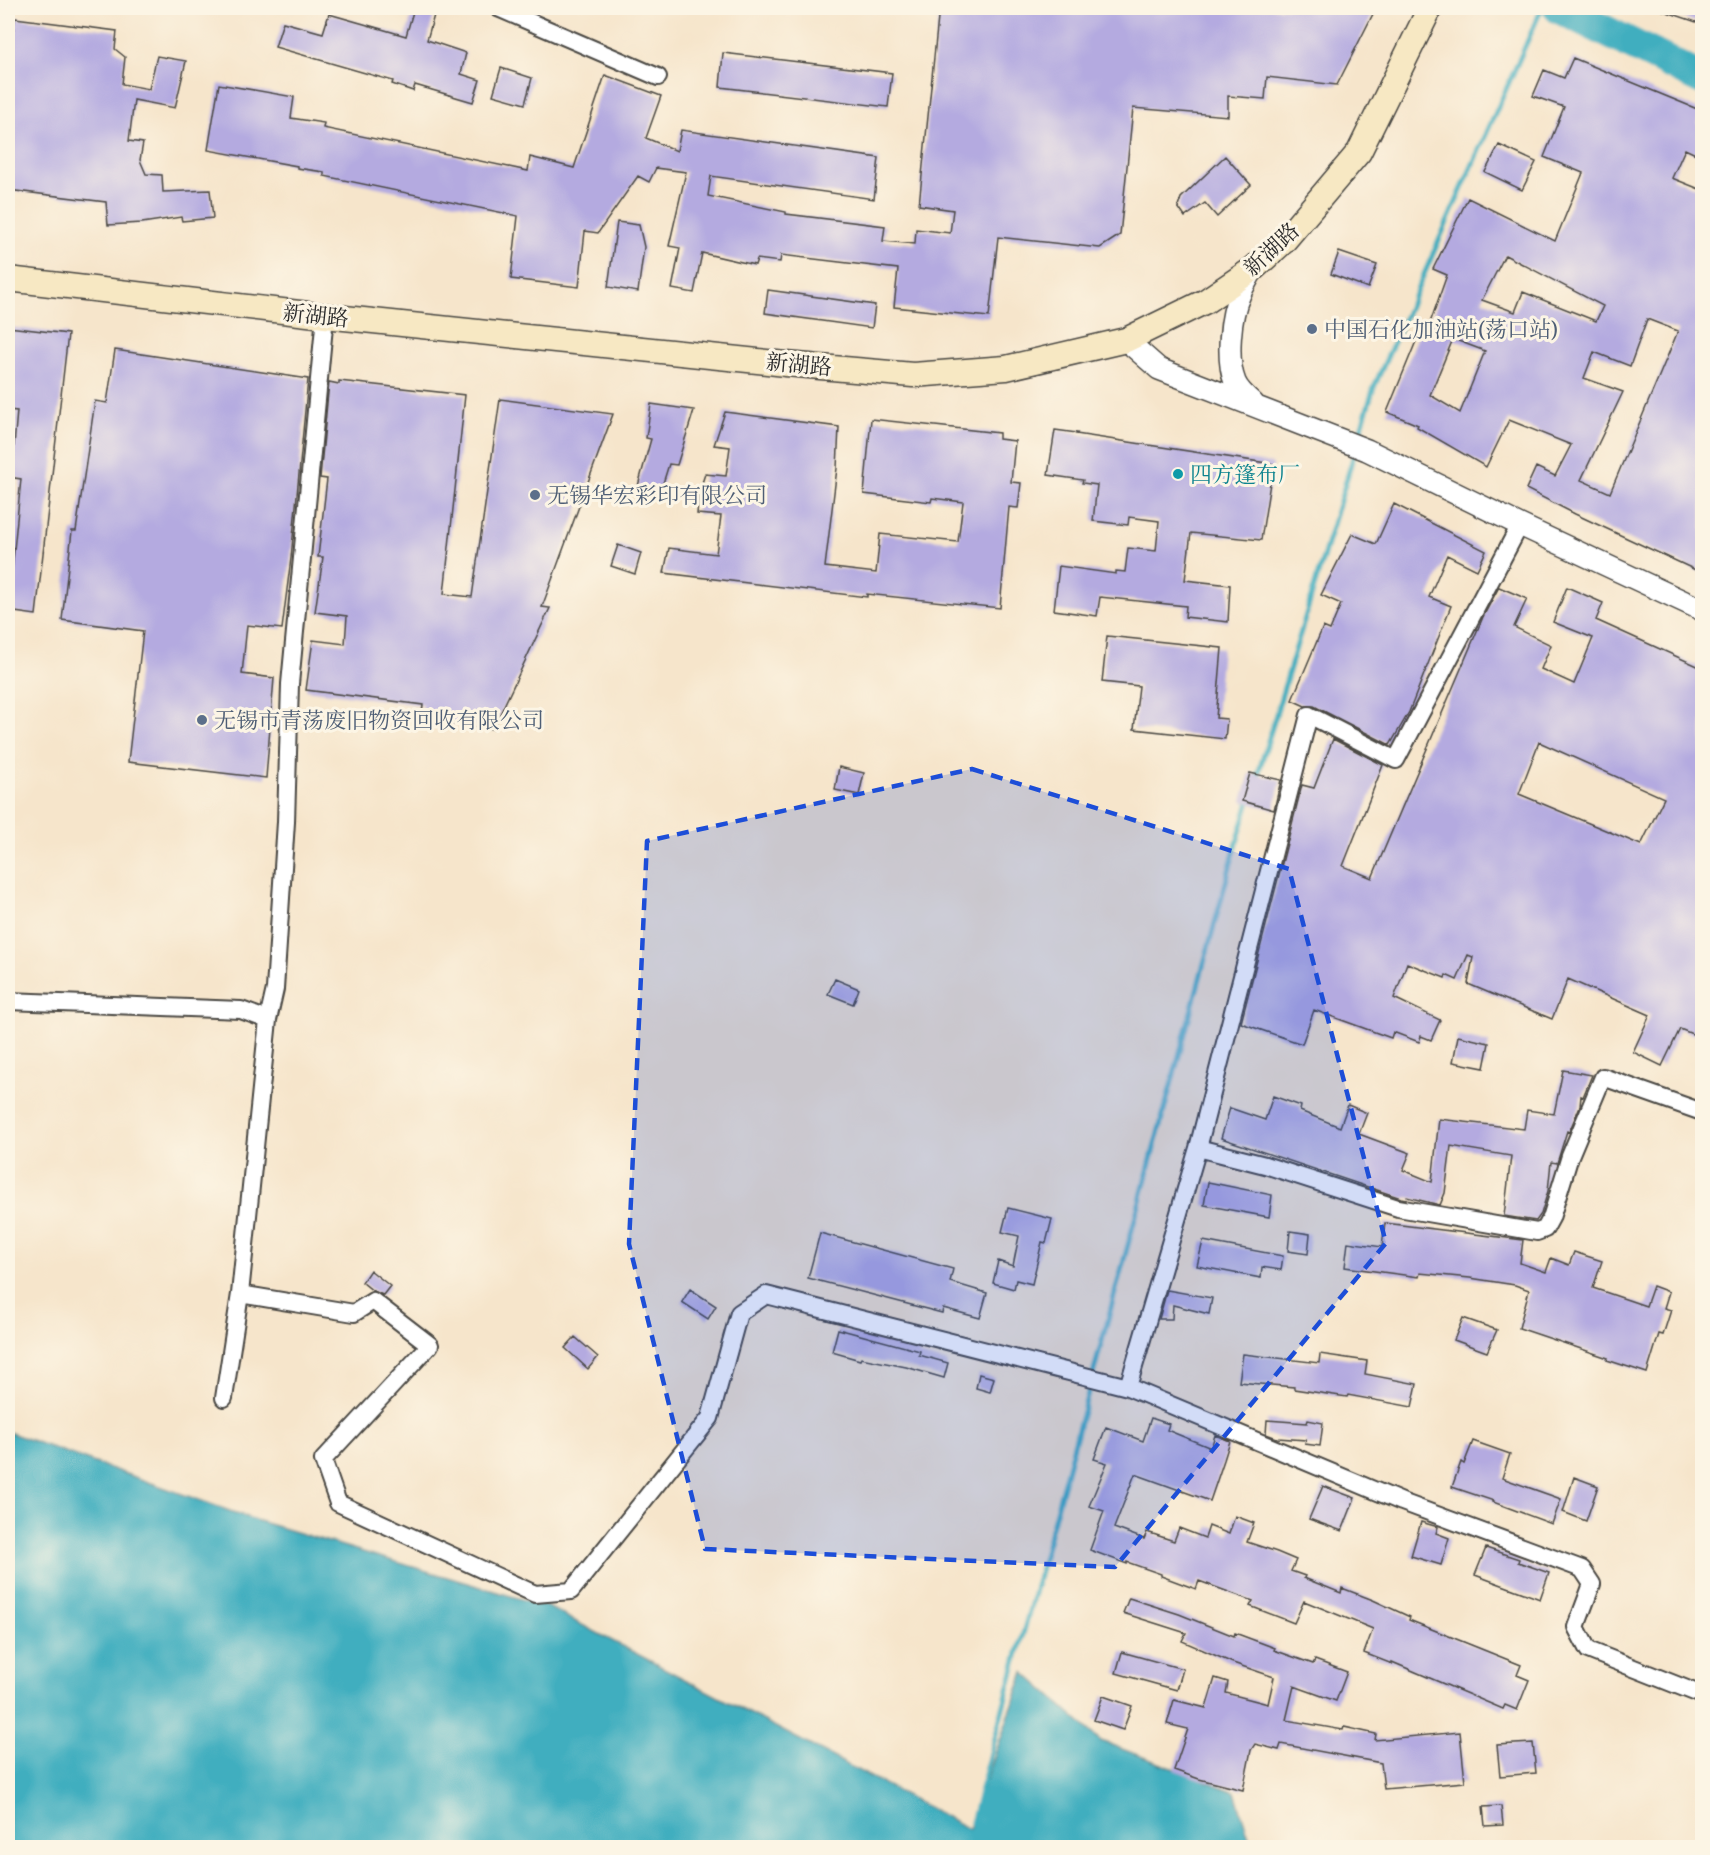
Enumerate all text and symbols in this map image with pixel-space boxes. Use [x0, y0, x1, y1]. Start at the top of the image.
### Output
street label: 新湖路 [1236, 215, 1306, 283]
street label: 新湖路 [282, 296, 350, 334]
place label: 中国石化加油站(荡口站) [1324, 313, 1558, 345]
marker: 中国石化加油站(荡口站) [1305, 322, 1319, 336]
street label: 新湖路 [765, 345, 833, 383]
place label: 四方篷布厂 [1190, 458, 1300, 490]
marker: 四方篷布厂 [1171, 467, 1185, 481]
place label: 无锡华宏彩印有限公司 [547, 479, 767, 511]
marker: 无锡华宏彩印有限公司 [528, 488, 542, 502]
place label: 无锡市青荡废旧物资回收有限公司 [214, 704, 544, 736]
marker: 无锡市青荡废旧物资回收有限公司 [195, 713, 209, 727]

